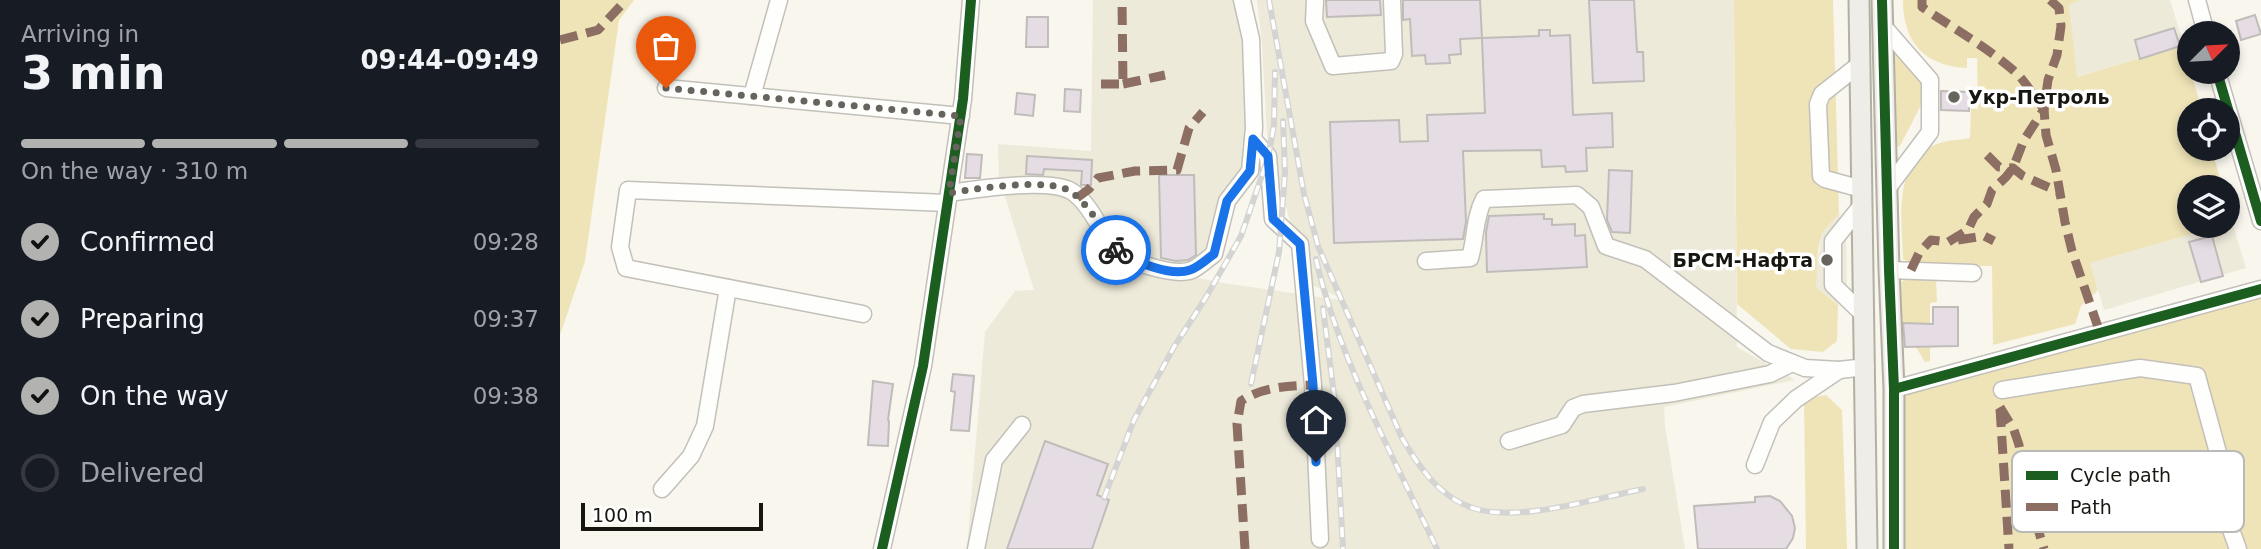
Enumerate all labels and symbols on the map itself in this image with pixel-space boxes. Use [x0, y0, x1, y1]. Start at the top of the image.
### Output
pin [636, 16, 696, 88]
north arrow [2177, 21, 2240, 84]
place label: Укр-Петроль [1968, 86, 2109, 108]
marker: Укр-Петроль [1946, 89, 1962, 105]
courier [1081, 215, 1151, 285]
place label: БРСМ-Нафта [1672, 249, 1813, 271]
marker: БРСМ-Нафта [1819, 252, 1835, 268]
pin [1286, 390, 1346, 462]
legend [2012, 451, 2244, 532]
text: Cycle path [2070, 464, 2171, 486]
text: Path [2070, 496, 2112, 518]
scale bar [581, 500, 763, 532]

